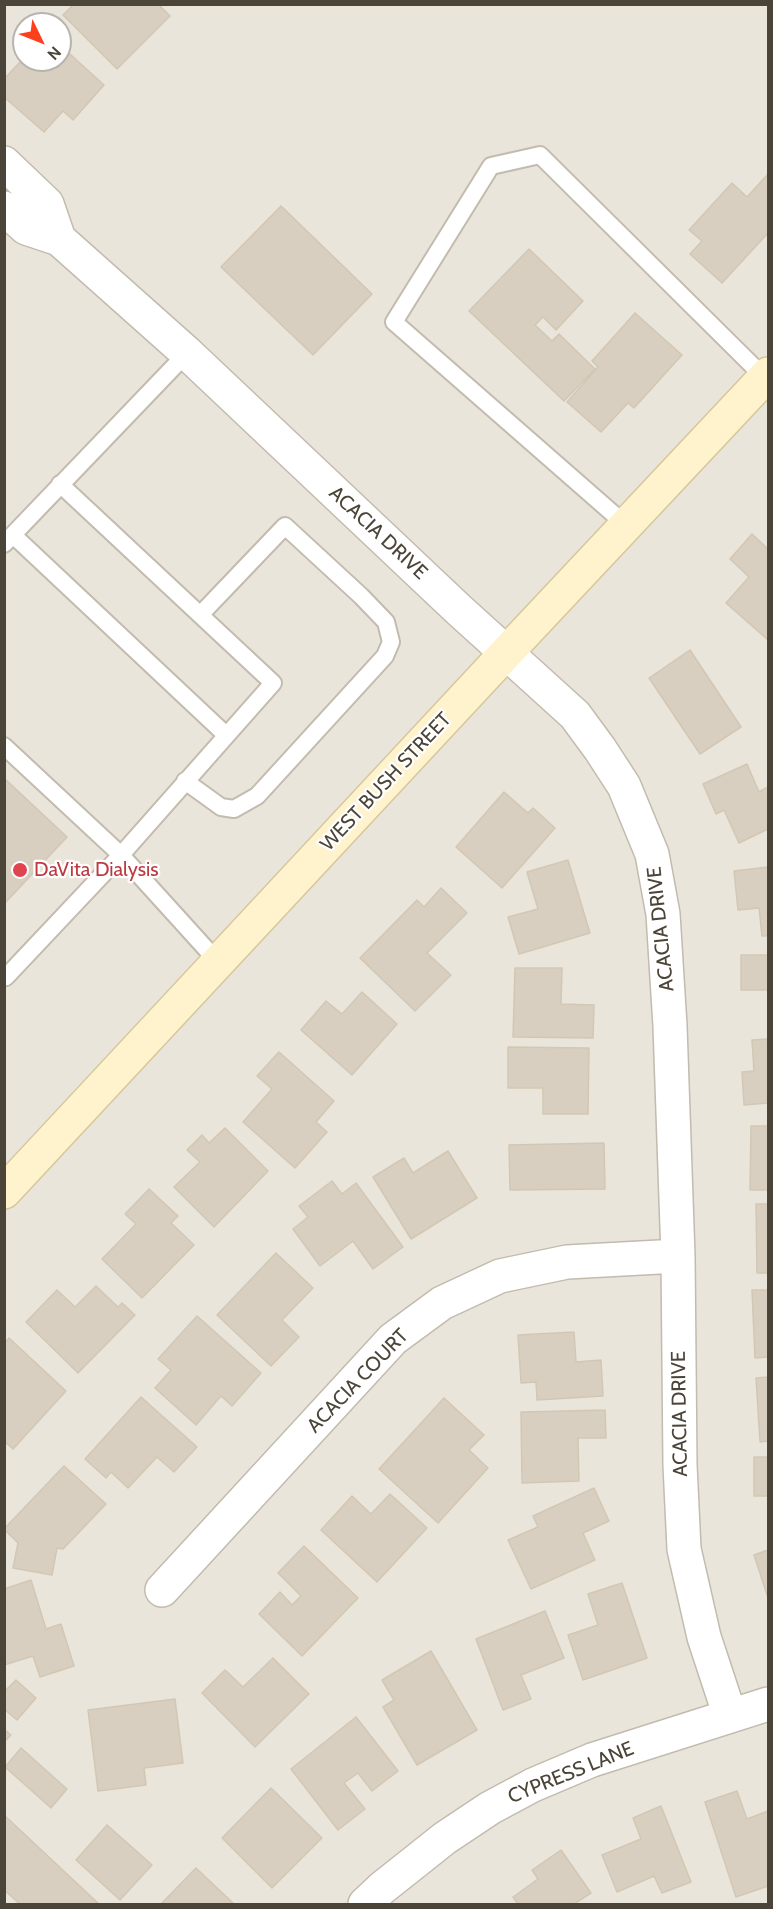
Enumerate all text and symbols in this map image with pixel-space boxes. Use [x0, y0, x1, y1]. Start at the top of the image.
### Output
north arrow [12, 12, 72, 72]
text: N [43, 43, 65, 64]
street label: ACACIA DRIVE [324, 481, 432, 585]
street label: WEST BUSH STREET [316, 708, 456, 856]
place label: DaVita Dialysis [34, 858, 159, 882]
marker: DaVita Dialysis [11, 861, 29, 879]
street label: ACACIA DRIVE [642, 865, 680, 993]
street label: ACACIA COURT [302, 1324, 414, 1438]
street label: ACACIA DRIVE [667, 1351, 693, 1477]
street label: CYPRESS LANE [505, 1737, 637, 1809]

